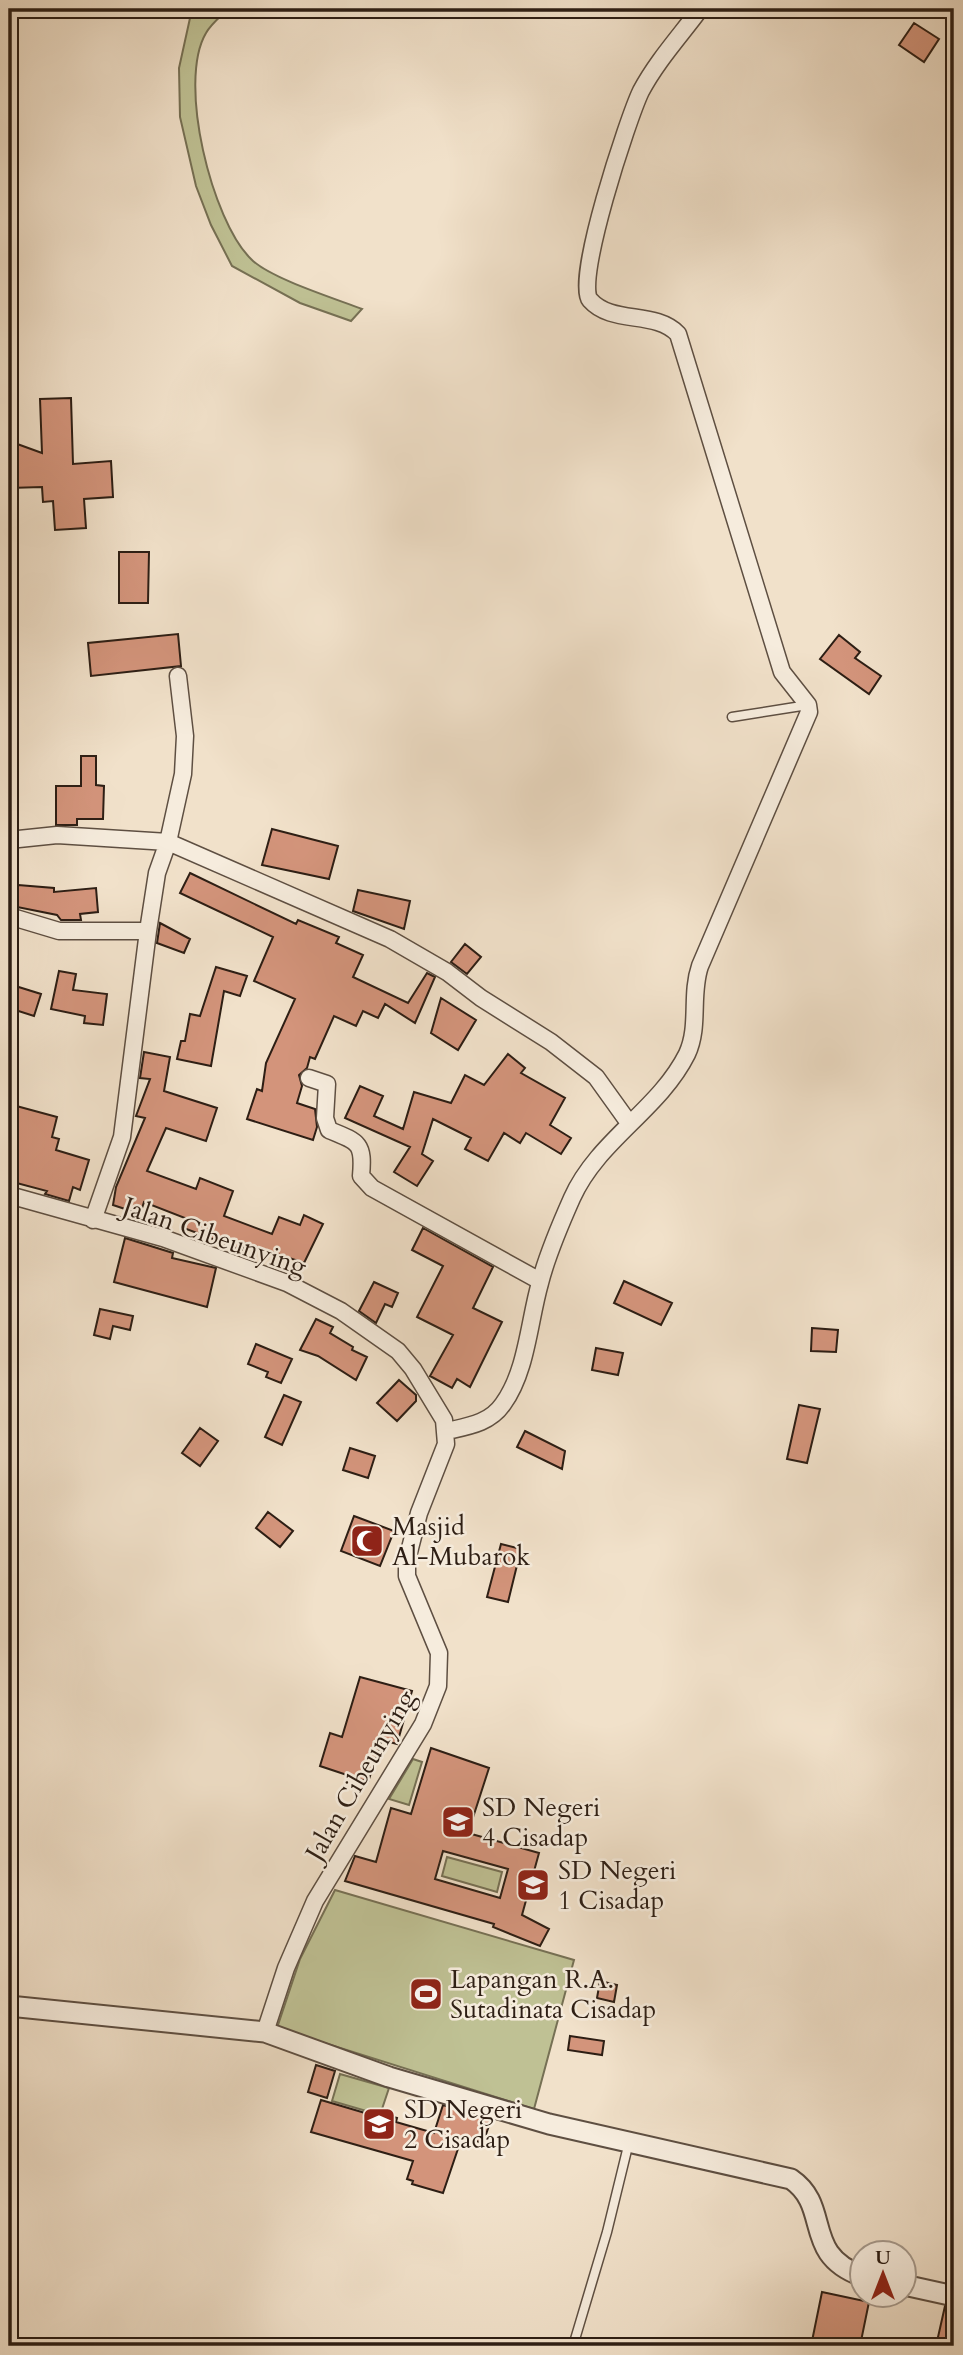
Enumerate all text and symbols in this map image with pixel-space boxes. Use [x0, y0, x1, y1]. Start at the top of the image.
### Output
street label: Jalan Cibeunying [115, 1187, 312, 1284]
place label: Masjid Al-Mubarok [392, 1509, 530, 1574]
mosque icon: Masjid Al-Mubarok [348, 1522, 386, 1560]
street label: Jalan Cibeunying [295, 1683, 424, 1871]
place label: SD Negeri 4 Cisadap [482, 1790, 600, 1855]
school or university icon: SD Negeri 4 Cisadap [439, 1803, 477, 1841]
place label: SD Negeri 1 Cisadap [558, 1853, 676, 1918]
school or university icon: SD Negeri 1 Cisadap [514, 1866, 552, 1904]
place label: Lapangan R.A. Sutadinata Cisadap [450, 1962, 656, 2027]
sports icon: Lapangan R.A. Sutadinata Cisadap [407, 1975, 445, 2013]
place label: SD Negeri 2 Cisadap [404, 2092, 522, 2157]
school or university icon: SD Negeri 2 Cisadap [360, 2105, 398, 2143]
north arrow [848, 2240, 918, 2310]
text: U [875, 2245, 891, 2271]

